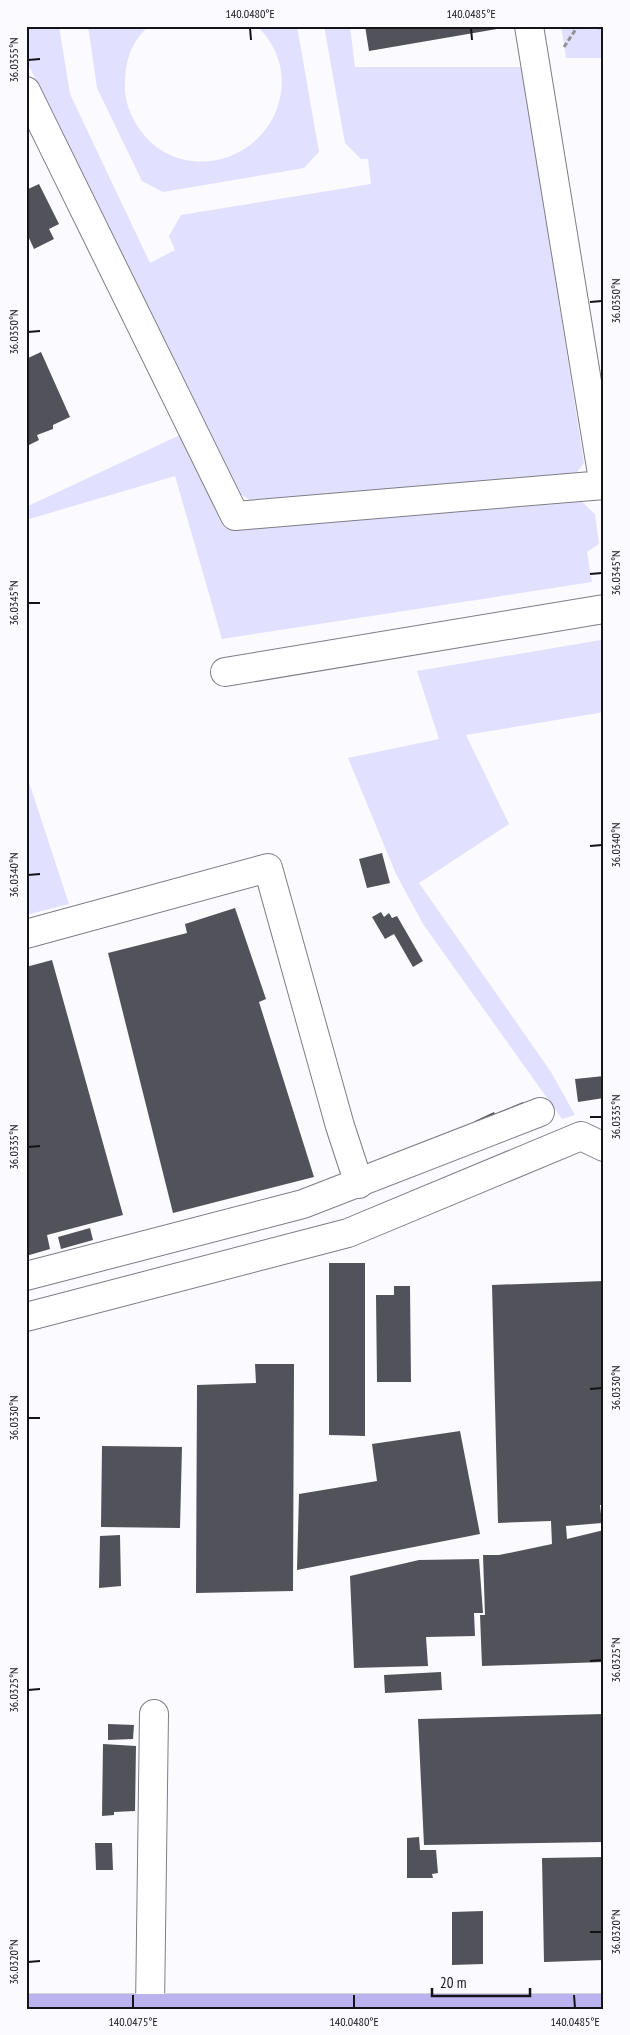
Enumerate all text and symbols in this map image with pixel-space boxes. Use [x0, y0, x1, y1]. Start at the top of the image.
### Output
text: 140.0480°E [225, 6, 275, 21]
text: 140.0485°E [446, 6, 496, 21]
text: 36.0355°N [6, 37, 21, 83]
text: 36.0350°N [608, 278, 623, 324]
text: 36.0350°N [6, 309, 21, 355]
text: 36.0345°N [608, 550, 623, 596]
text: 36.0345°N [6, 580, 21, 626]
text: 36.0340°N [608, 822, 623, 868]
text: 36.0340°N [6, 852, 21, 898]
text: 36.0335°N [608, 1094, 623, 1140]
text: 36.0335°N [6, 1124, 21, 1170]
text: 36.0330°N [608, 1365, 623, 1411]
text: 36.0330°N [6, 1395, 21, 1441]
text: 36.0325°N [608, 1637, 623, 1683]
text: 36.0325°N [6, 1667, 21, 1713]
text: 36.0320°N [608, 1909, 623, 1955]
text: 36.0320°N [6, 1939, 21, 1985]
scale bar [432, 1965, 530, 1997]
text: 20 m [440, 1973, 466, 1992]
text: 140.0475°E [108, 2014, 158, 2029]
text: 140.0480°E [329, 2014, 379, 2029]
text: 140.0485°E [550, 2014, 600, 2029]

